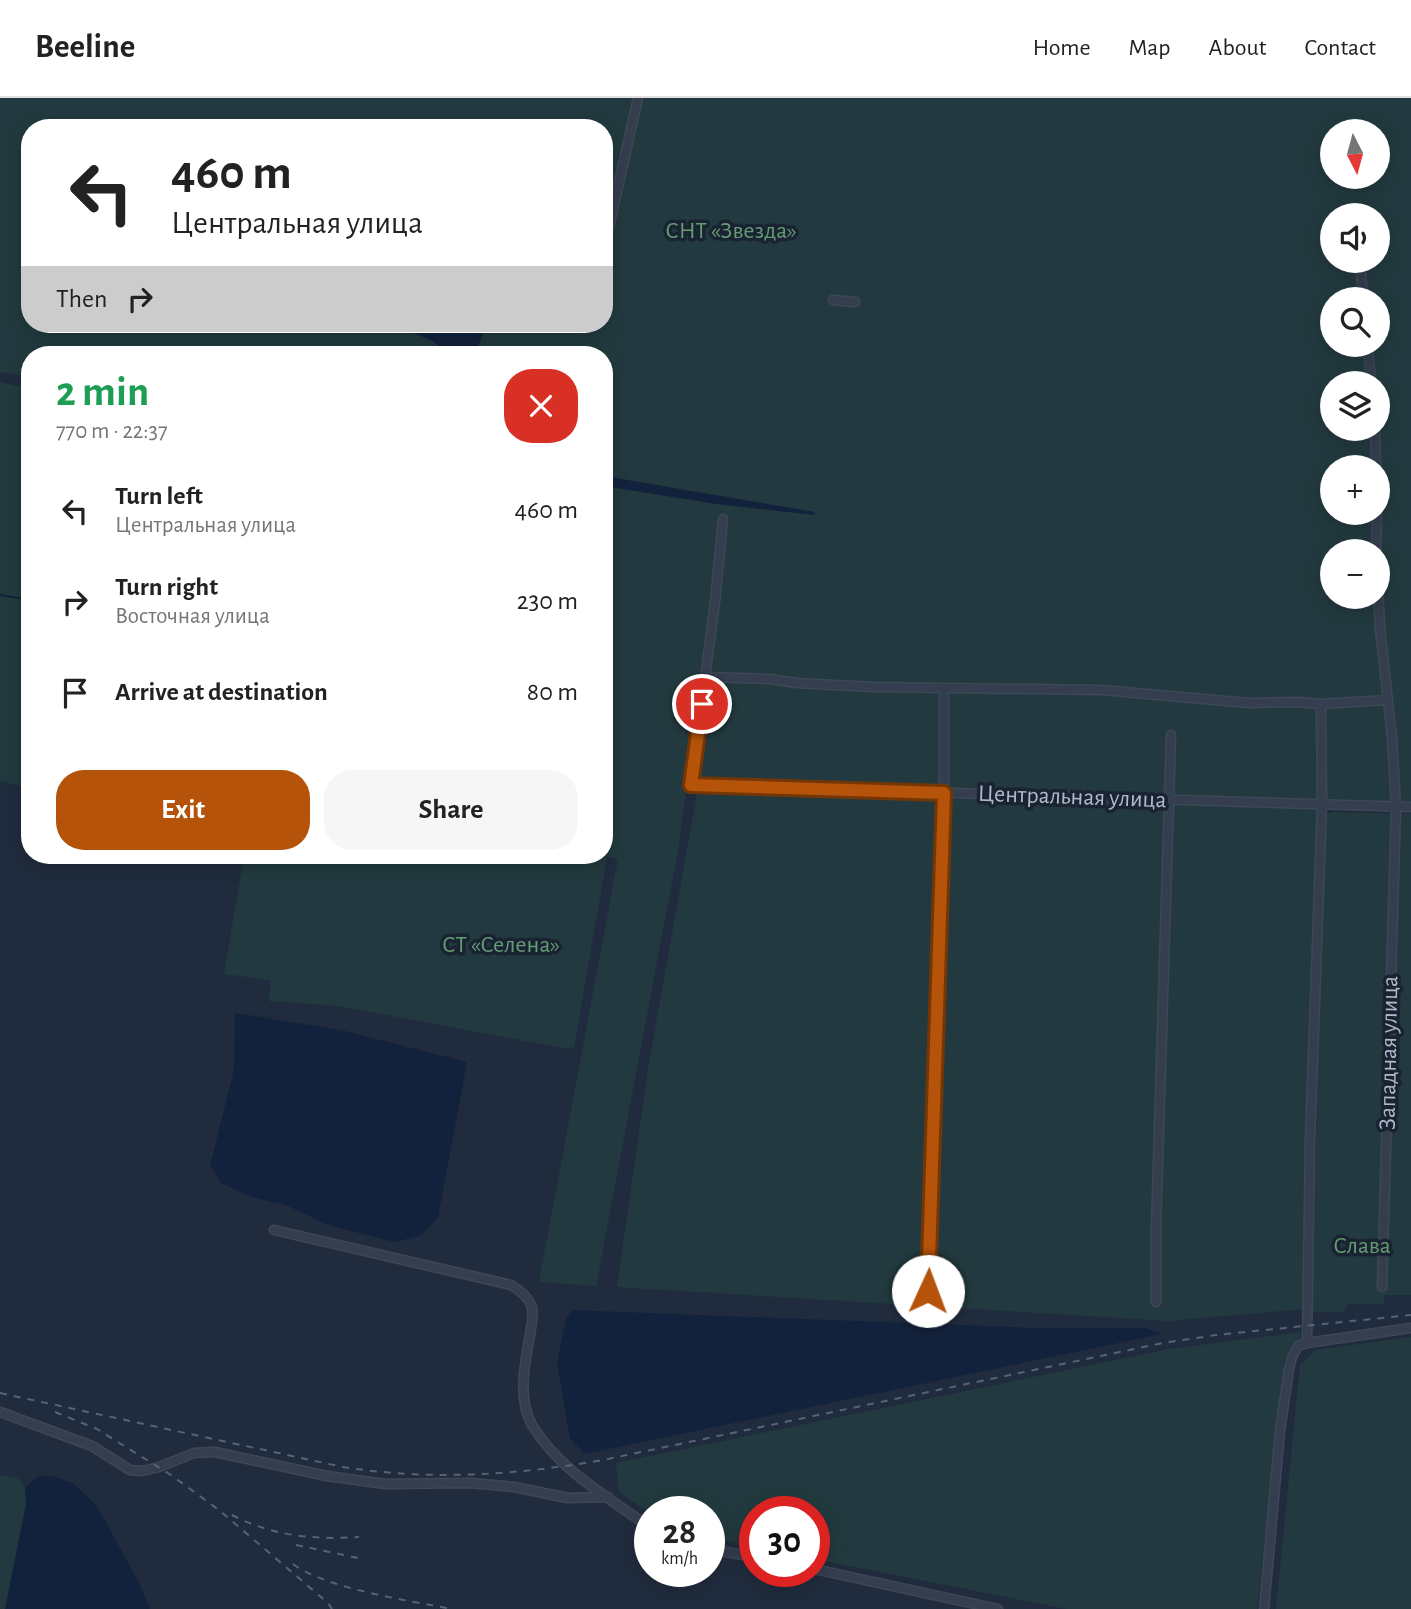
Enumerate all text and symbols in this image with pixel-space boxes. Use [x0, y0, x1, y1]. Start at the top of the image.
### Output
text: Beeline [35, 31, 135, 64]
text: Home [1033, 36, 1091, 60]
text: Map [1129, 36, 1171, 60]
text: About [1209, 36, 1266, 60]
text: Contact [1304, 36, 1376, 60]
north arrow [1320, 119, 1390, 189]
map controls [1320, 119, 1390, 609]
icon: left [56, 147, 147, 238]
text: 460 m [171, 149, 292, 198]
button: sound [1320, 203, 1390, 273]
text: Центральная улица [171, 207, 423, 239]
park label: СНТ «Звезда» [665, 219, 797, 243]
icon: right [121, 280, 159, 318]
text: Then [56, 286, 107, 312]
button: search [1320, 287, 1390, 357]
button: close [504, 369, 578, 443]
text: 2 min [56, 371, 149, 413]
button: layers [1320, 371, 1390, 441]
text: 770 m · 22:37 [56, 420, 168, 443]
button: + [1320, 455, 1390, 525]
text: Turn left [115, 483, 203, 509]
icon: left [56, 492, 94, 530]
text: 460 m [514, 497, 578, 523]
text: Центральная улица [115, 514, 296, 537]
button: − [1320, 539, 1390, 609]
text: Turn right [115, 574, 218, 600]
icon: right [56, 583, 94, 621]
text: 230 m [517, 588, 578, 614]
text: Восточная улица [115, 605, 270, 628]
icon: arrive [56, 674, 94, 712]
pin [672, 674, 732, 734]
text: Arrive at destination [115, 679, 328, 705]
text: 80 m [527, 679, 578, 705]
icon: arrive [683, 685, 721, 723]
button: Exit [56, 770, 310, 850]
button: Share [324, 770, 578, 850]
street label: Центральная улица [977, 782, 1167, 812]
park label: СТ «Селена» [442, 933, 560, 957]
street label: Западная улица [1376, 976, 1402, 1130]
park label: Слава [1333, 1234, 1391, 1258]
position arrow [891, 1254, 965, 1328]
speed limit sign: 30 [739, 1496, 830, 1587]
text: 28 [663, 1515, 696, 1550]
text: km/h [661, 1550, 698, 1568]

